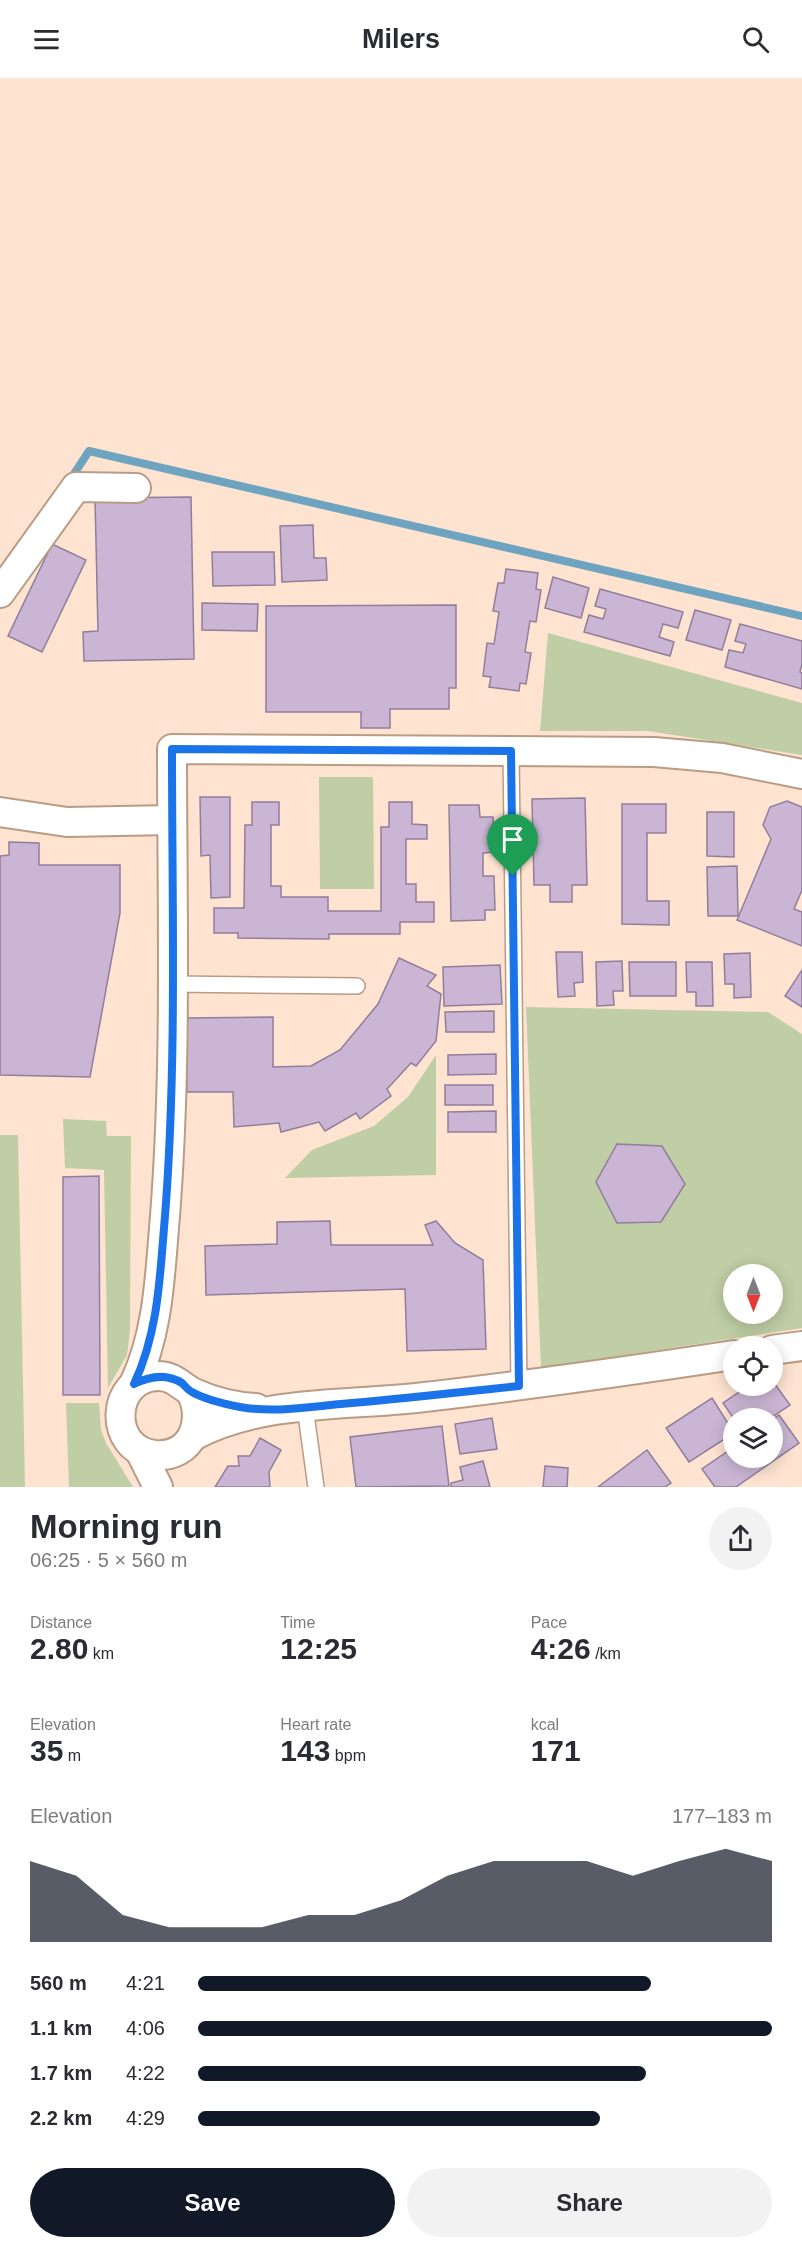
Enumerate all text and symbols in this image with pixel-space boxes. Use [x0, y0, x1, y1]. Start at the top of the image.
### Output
icon: menu [30, 23, 63, 56]
icon: search [739, 23, 772, 56]
text: Milers [362, 24, 440, 54]
pin [487, 814, 538, 876]
icon: arrive [496, 823, 529, 856]
north arrow [723, 1264, 783, 1324]
map controls [723, 1264, 783, 1468]
button: locate [723, 1336, 783, 1396]
button: layers [723, 1408, 783, 1468]
button: share [709, 1507, 772, 1570]
text: Morning run [30, 1508, 222, 1545]
text: 06:25 · 5 × 560 m [30, 1549, 187, 1571]
text: Distance [30, 1614, 92, 1631]
text: Time [280, 1614, 315, 1631]
text: Pace [531, 1614, 567, 1631]
text: 2.80 [30, 1632, 88, 1665]
text: 12:25 [280, 1632, 357, 1665]
text: 4:26 [531, 1632, 591, 1665]
text: km [88, 1645, 114, 1662]
text: /km [591, 1645, 621, 1662]
text: Elevation [30, 1716, 96, 1733]
text: Heart rate [280, 1716, 351, 1733]
text: kcal [531, 1716, 559, 1733]
text: 35 [30, 1734, 63, 1767]
text: 143 [280, 1734, 330, 1767]
text: 171 [531, 1734, 581, 1767]
text: m [63, 1747, 81, 1764]
text: bpm [330, 1747, 366, 1764]
text: Elevation [30, 1805, 112, 1827]
text: 177–183 m [672, 1805, 772, 1827]
text: 560 m [30, 1972, 87, 1994]
text: 4:21 [126, 1972, 165, 1994]
text: 1.1 km [30, 2017, 92, 2039]
text: 4:06 [126, 2017, 165, 2039]
text: 1.7 km [30, 2062, 92, 2084]
text: 4:22 [126, 2062, 165, 2084]
text: 2.2 km [30, 2107, 92, 2129]
text: 4:29 [126, 2107, 165, 2129]
button: Save [30, 2168, 395, 2237]
button: Share [407, 2168, 772, 2237]

